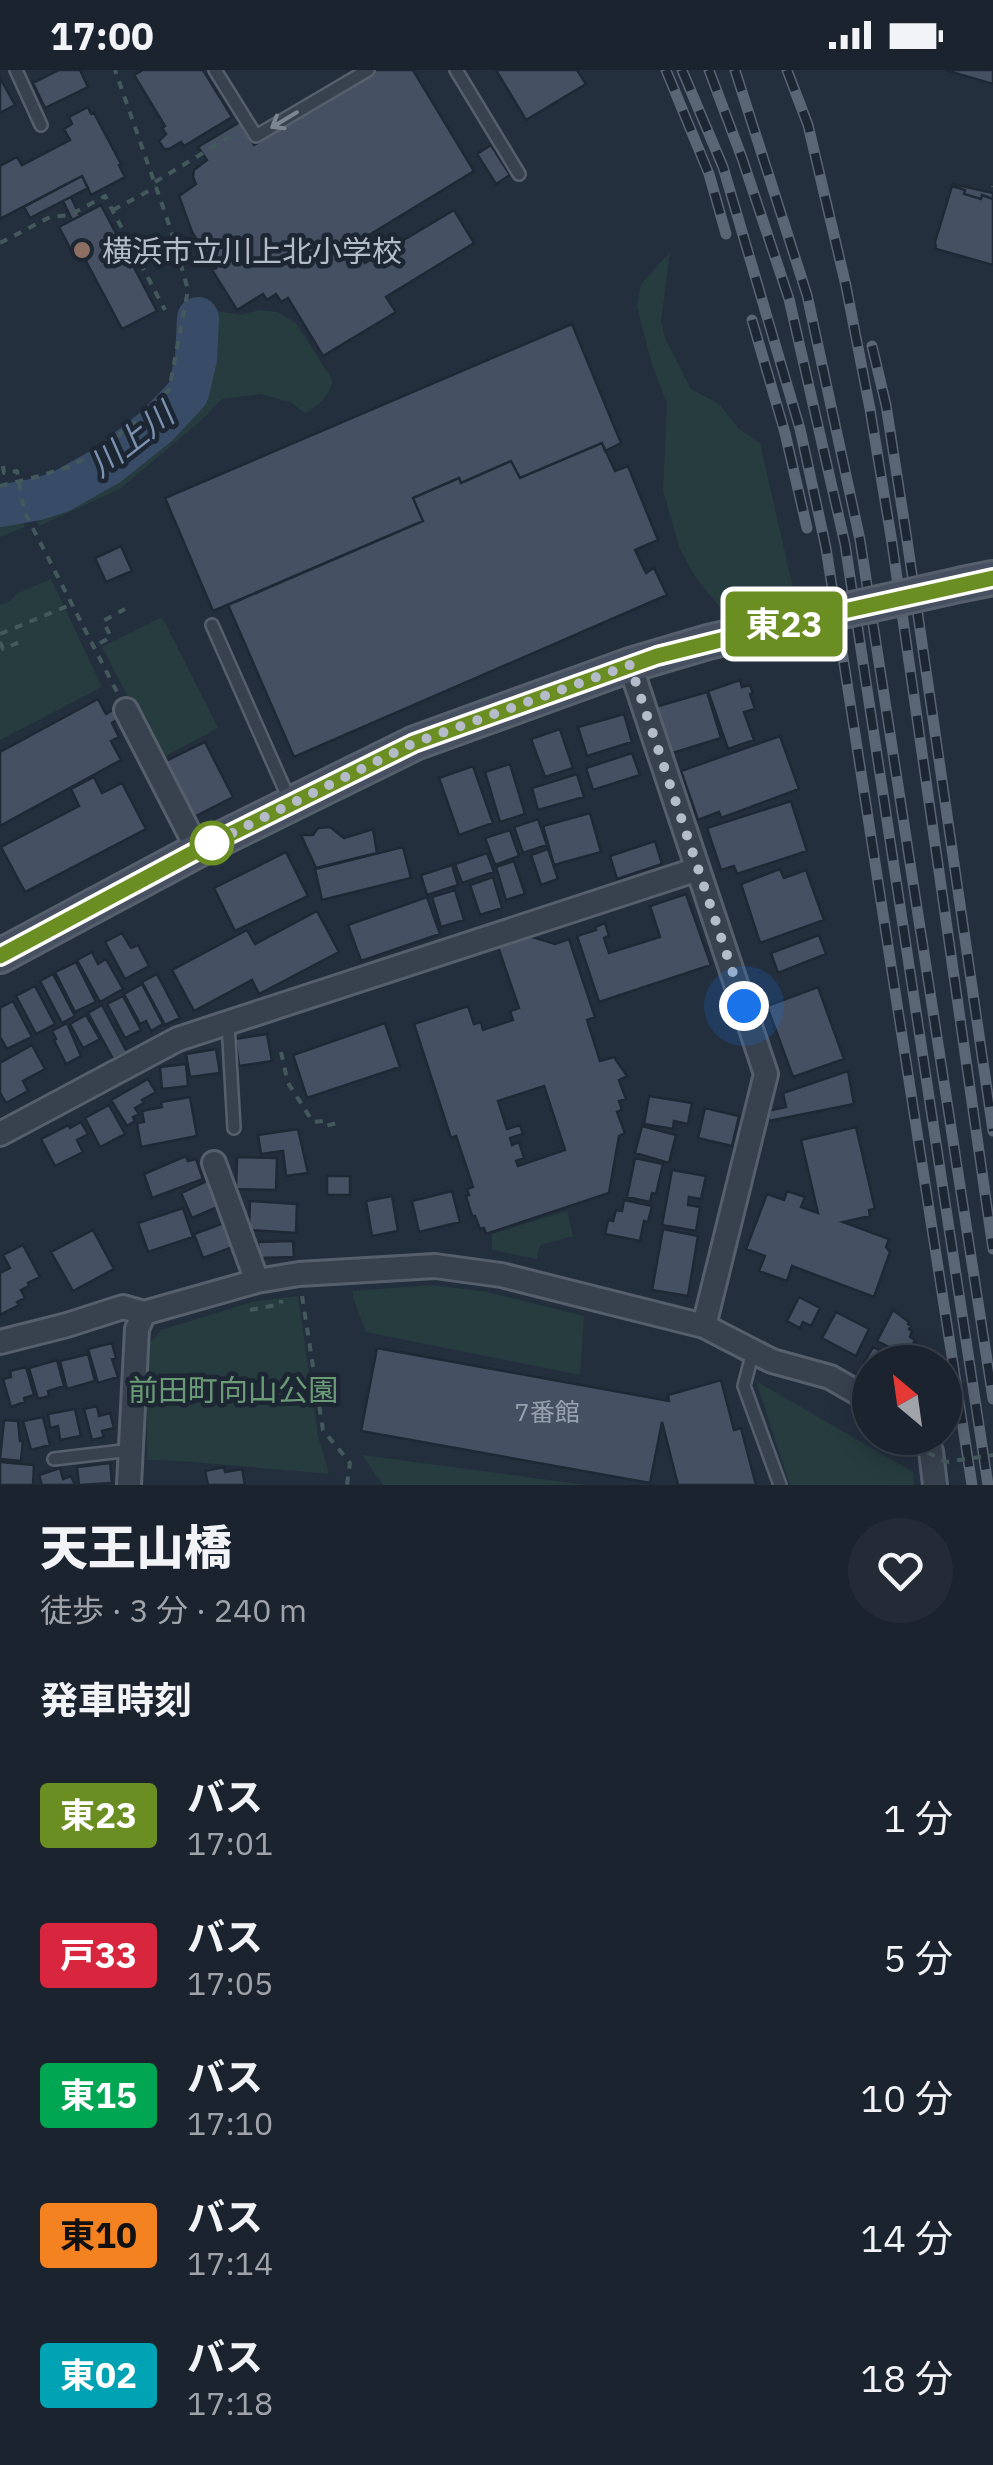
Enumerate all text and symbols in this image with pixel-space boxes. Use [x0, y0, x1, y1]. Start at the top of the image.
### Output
text: 17:00 [50, 11, 154, 60]
one-way arrow [270, 110, 299, 130]
place label: 横浜市立川上北小学校 [102, 231, 402, 270]
marker: 横浜市立川上北小学校 [71, 239, 93, 261]
water label: 川上川 [80, 391, 184, 485]
line badge: 東23 [726, 592, 842, 656]
text: 東23 [745, 601, 823, 647]
unlabelled marker [191, 822, 233, 864]
your location [719, 981, 769, 1031]
north arrow [852, 1345, 962, 1455]
map controls [852, 1345, 962, 1455]
park label: 前田町向山公園 [128, 1370, 338, 1409]
house number: 7番館 [514, 1395, 580, 1428]
text: 天王山橋 [40, 1516, 232, 1578]
button: heart [848, 1518, 953, 1623]
text: 徒歩 · 3 分 · 240 m [40, 1589, 307, 1631]
text: 発車時刻 [40, 1675, 192, 1724]
text: バス [187, 1772, 263, 1821]
text: 東23 [60, 1792, 137, 1838]
text: 1 分 [883, 1793, 953, 1842]
text: 17:01 [187, 1822, 273, 1864]
text: バス [187, 1912, 263, 1961]
text: 戸33 [60, 1932, 137, 1978]
text: 5 分 [883, 1933, 953, 1982]
text: 17:05 [187, 1962, 273, 2004]
text: バス [187, 2052, 263, 2101]
text: 東15 [60, 2072, 137, 2118]
text: 10 分 [860, 2073, 953, 2122]
text: 17:10 [187, 2102, 273, 2144]
text: バス [187, 2192, 263, 2241]
text: 東10 [60, 2212, 137, 2258]
text: 14 分 [860, 2213, 953, 2262]
text: 17:14 [187, 2242, 273, 2284]
text: バス [187, 2332, 263, 2381]
text: 東02 [60, 2352, 137, 2398]
text: 18 分 [860, 2353, 953, 2402]
text: 17:18 [187, 2382, 273, 2424]

